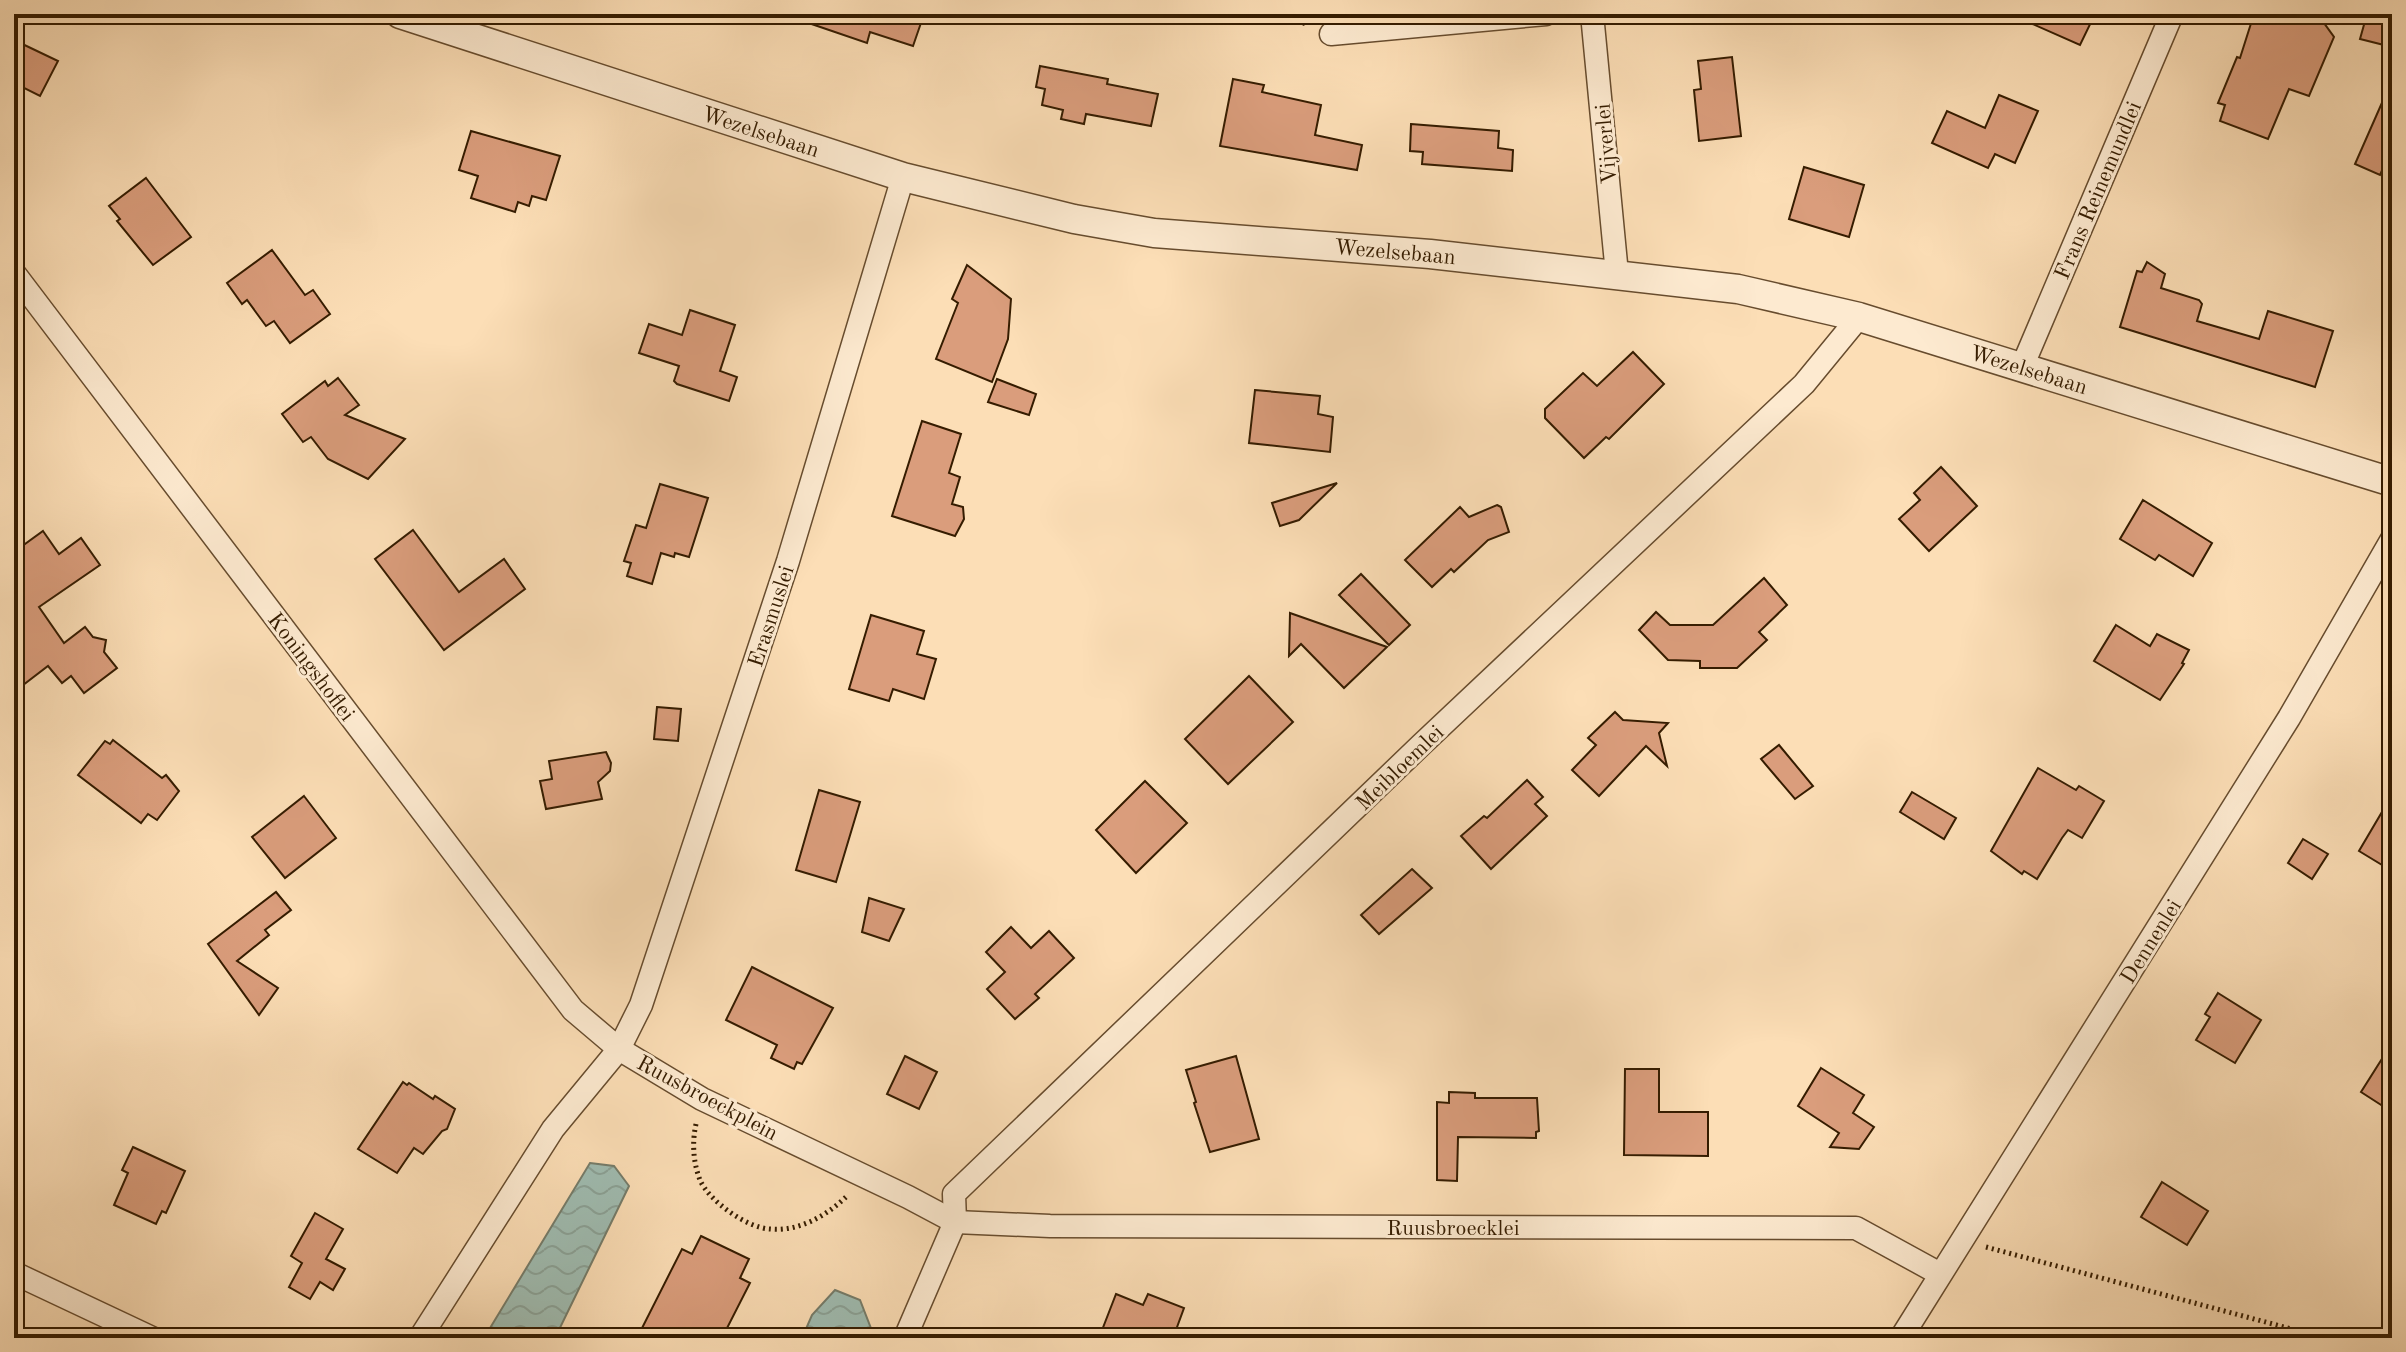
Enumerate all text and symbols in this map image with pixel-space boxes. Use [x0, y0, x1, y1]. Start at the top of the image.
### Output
street label: Frans Reinemundlei [2051, 99, 2146, 283]
street label: Vijverlei [1593, 103, 1621, 185]
street label: Wezelsebaan [699, 104, 822, 162]
street label: Wezelsebaan [1333, 237, 1457, 269]
street label: Wezelsebaan [1967, 343, 2090, 399]
street label: Erasmuslei [745, 563, 799, 670]
street label: Koningshoflei [263, 609, 358, 725]
street label: Meibloemlei [1352, 722, 1448, 815]
street label: Dennenlei [2117, 896, 2186, 988]
street label: Ruusbroeckplein [633, 1052, 781, 1145]
street label: Ruusbroecklei [1386, 1218, 1520, 1240]

